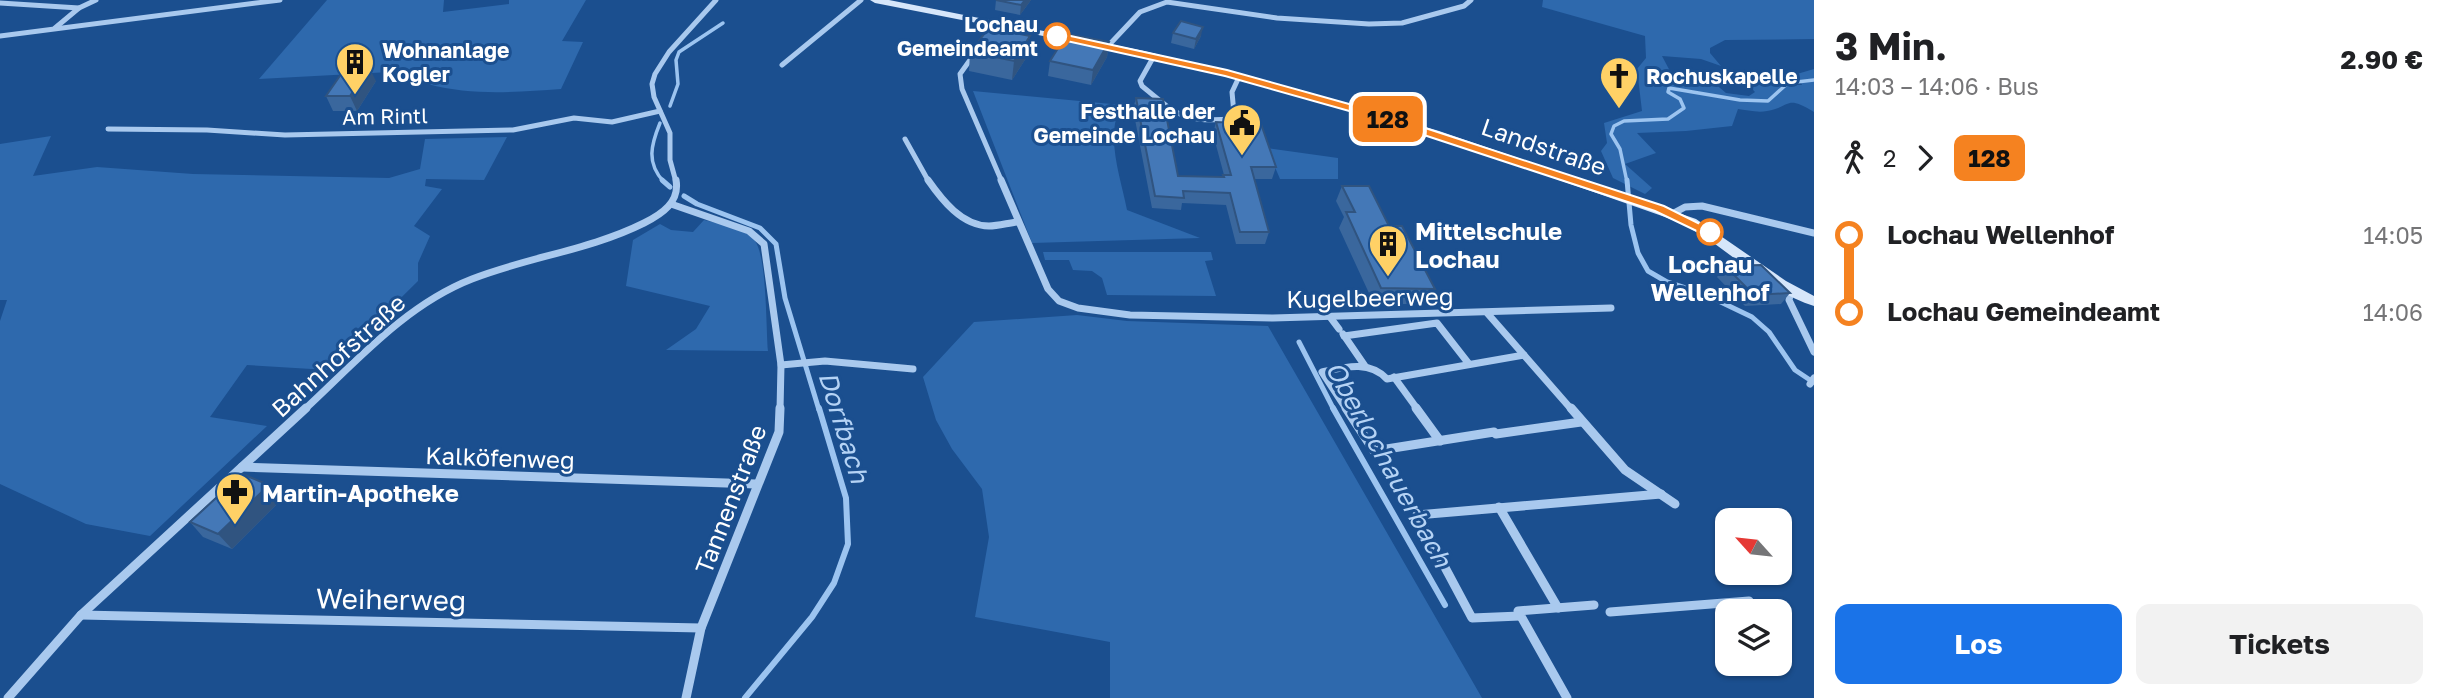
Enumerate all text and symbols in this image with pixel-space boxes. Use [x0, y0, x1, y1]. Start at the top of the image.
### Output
place label: Lochau Gemeindeamt [897, 11, 1038, 61]
marker: Lochau Gemeindeamt [1044, 23, 1070, 49]
text: 3 Min. [1835, 23, 1947, 68]
place label: Wohnanlage Kogler [382, 37, 509, 87]
building icon: Wohnanlage Kogler [334, 41, 376, 96]
text: 2.90 € [2341, 44, 2423, 75]
church icon: Rochuskapelle [1598, 55, 1640, 110]
place label: Rochuskapelle [1646, 63, 1798, 89]
text: 14:03 – 14:06 · Bus [1835, 72, 2039, 100]
line badge: 128 [1348, 96, 1428, 142]
place label: Festhalle der Gemeinde Lochau [1033, 98, 1215, 148]
street label: Am Rintl [342, 102, 428, 130]
public building icon: Festhalle der Gemeinde Lochau [1221, 102, 1263, 157]
text: 128 [1367, 104, 1409, 133]
street label: Landstraße [1478, 111, 1610, 181]
icon: walk [1835, 139, 1873, 177]
icon: forward [1906, 139, 1944, 177]
text: 128 [1968, 143, 2011, 172]
text: 2 [1883, 144, 1896, 172]
place label: Mittelschule Lochau [1415, 216, 1562, 273]
marker: Lochau Wellenhof [1697, 219, 1723, 245]
text: Lochau Wellenhof [1887, 219, 2114, 250]
text: 14:05 [2363, 221, 2423, 249]
building icon: Mittelschule Lochau [1367, 223, 1409, 278]
place label: Lochau Wellenhof [1650, 249, 1770, 306]
street label: Kugelbeerweg [1286, 281, 1454, 313]
street label: Bahnhofstraße [265, 287, 411, 423]
text: Lochau Gemeindeamt [1887, 296, 2160, 327]
text: 14:06 [2363, 298, 2423, 326]
water label: Oberlochauerbach [1320, 356, 1459, 573]
water label: Dorfbach [812, 368, 876, 487]
street label: Tannenstraße [688, 420, 772, 578]
street label: Kalköfenweg [425, 440, 575, 474]
pharmacy icon: Martin-Apotheke [214, 471, 256, 526]
place label: Martin-Apotheke [262, 478, 459, 507]
north arrow [1715, 508, 1792, 584]
map controls [1715, 508, 1792, 676]
street label: Weiherweg [316, 581, 466, 617]
button: layers [1715, 599, 1792, 676]
button: Los [1835, 604, 2122, 684]
button: Tickets [2136, 604, 2423, 684]

